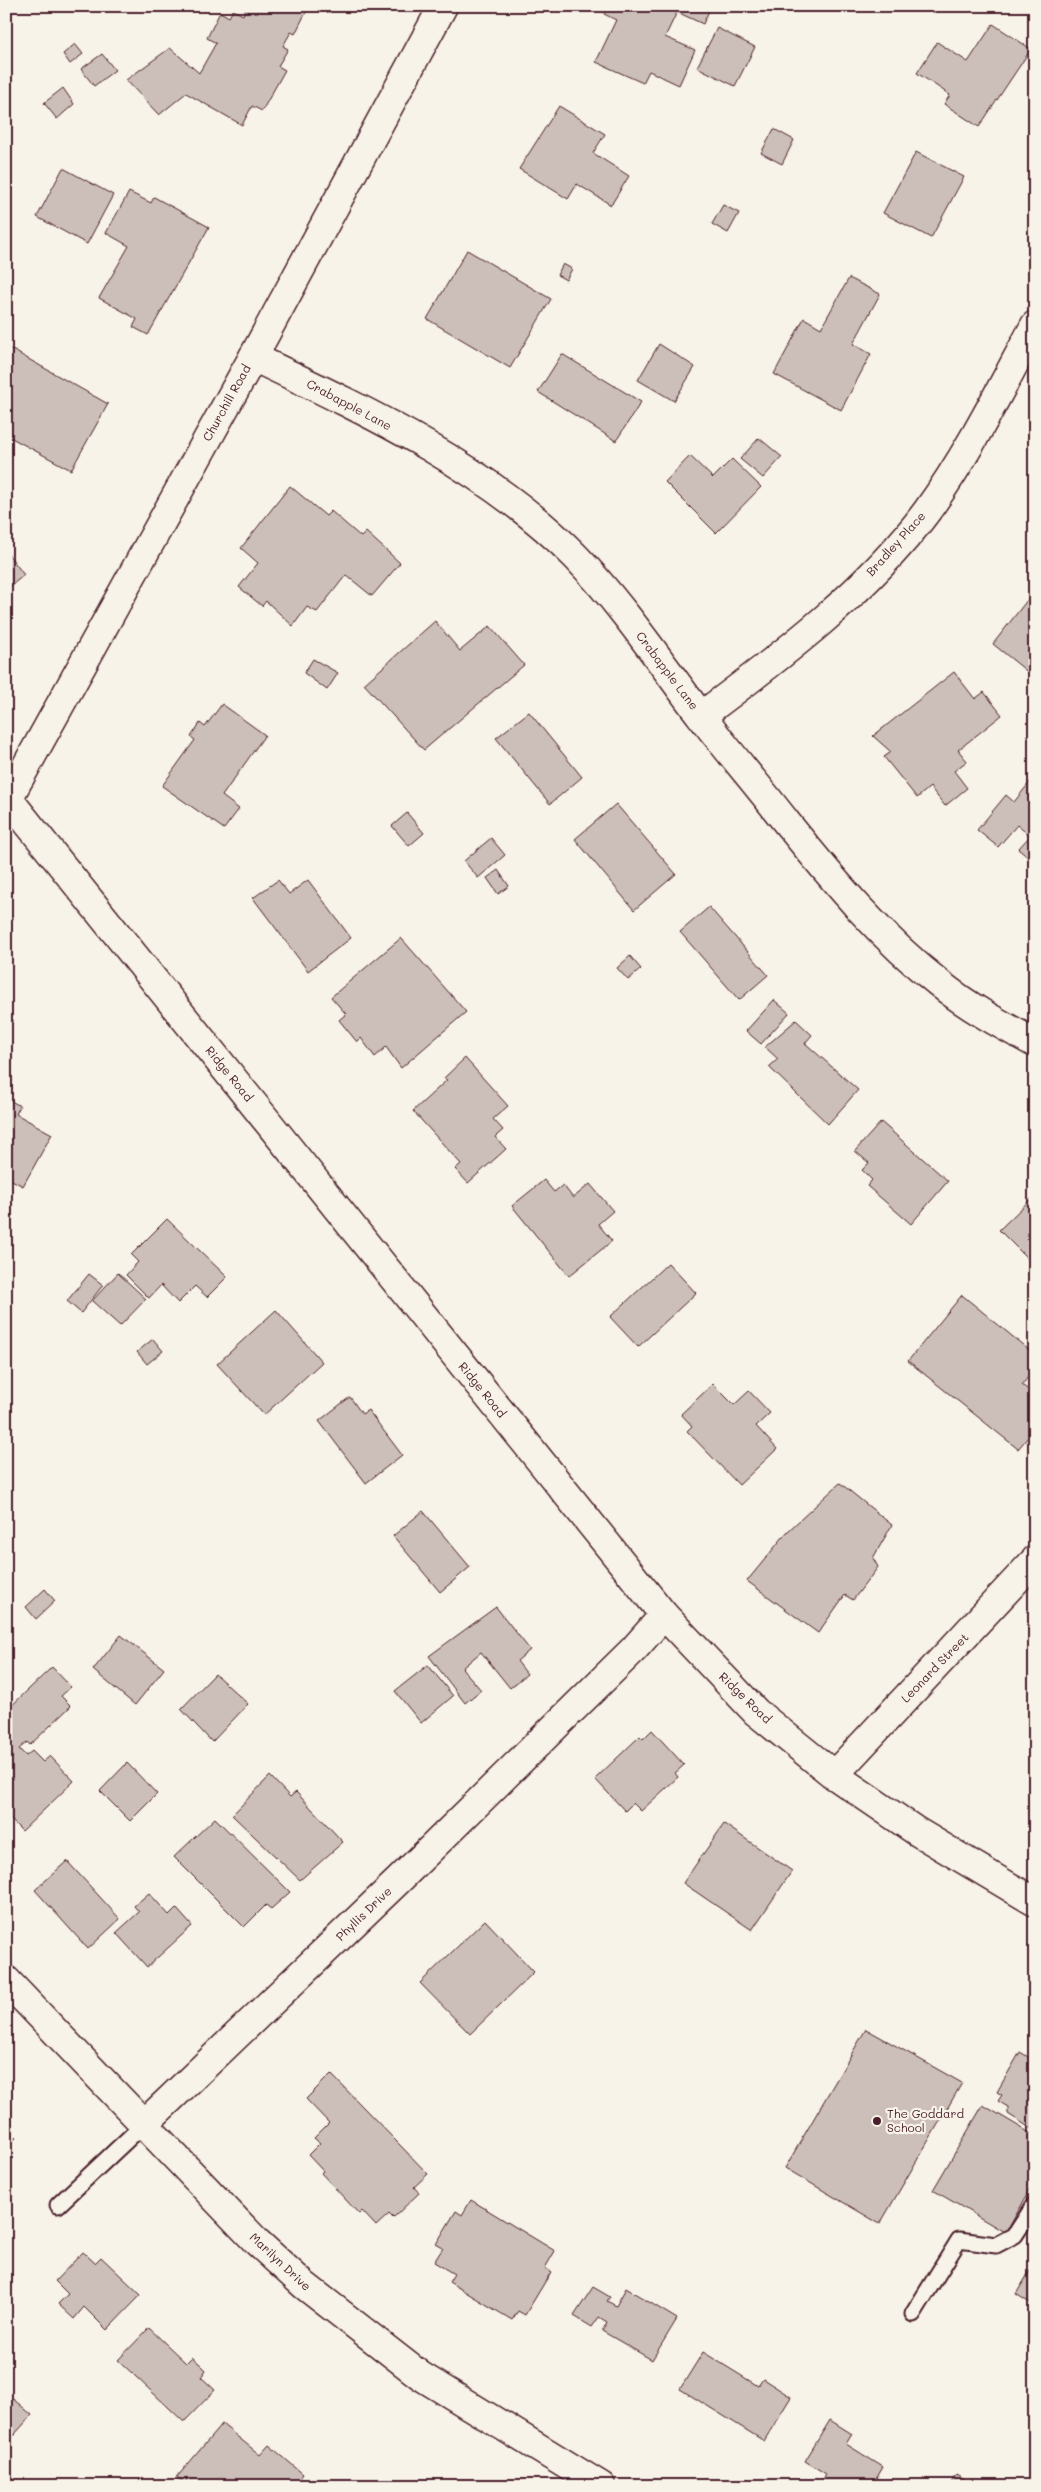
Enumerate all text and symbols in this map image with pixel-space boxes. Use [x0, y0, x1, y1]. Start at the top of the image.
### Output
street label: Churchill Road [198, 361, 254, 444]
street label: Crabapple Lane [304, 375, 395, 433]
street label: Bradley Place [862, 508, 928, 579]
street label: Crabapple Lane [633, 628, 703, 713]
street label: Ridge Road [202, 1042, 257, 1105]
street label: Ridge Road [455, 1358, 510, 1421]
street label: Leonard Street [897, 1629, 972, 1705]
street label: Ridge Road [716, 1668, 776, 1727]
street label: Phyllis Drive [332, 1883, 395, 1944]
place label: The Goddard School [887, 2105, 964, 2135]
marker: The Goddard School [871, 2115, 883, 2127]
street label: Marilyn Drive [247, 2229, 315, 2294]

